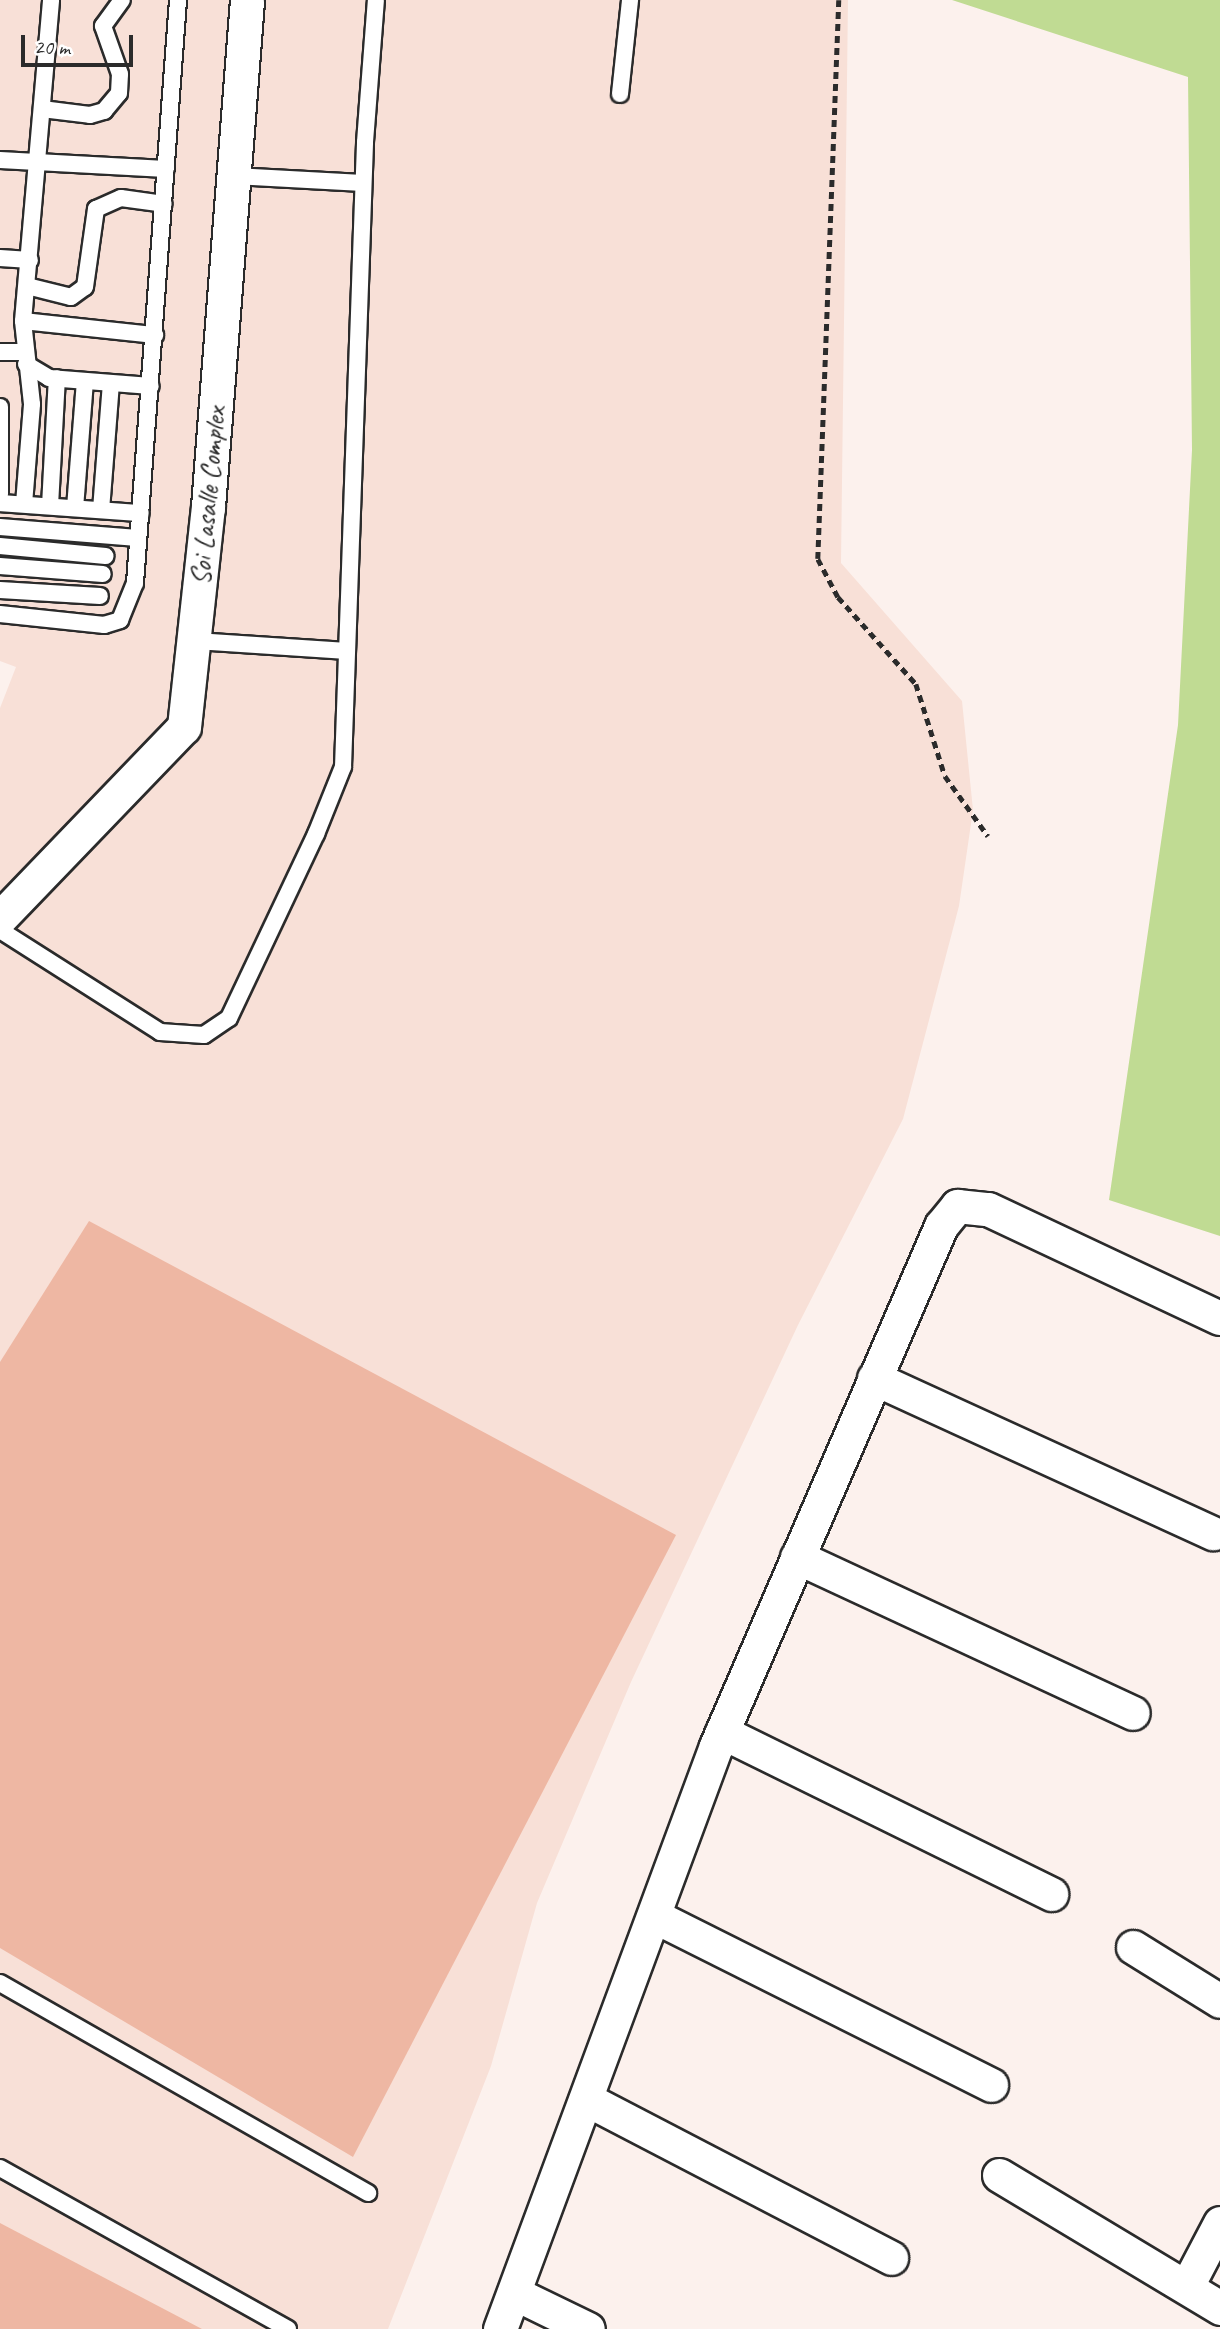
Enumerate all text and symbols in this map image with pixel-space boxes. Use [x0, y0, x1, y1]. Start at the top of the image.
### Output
scale bar [24, 21, 136, 65]
text: 20 m [34, 34, 70, 60]
street label: Soi Lasalle Complex [183, 406, 233, 586]

